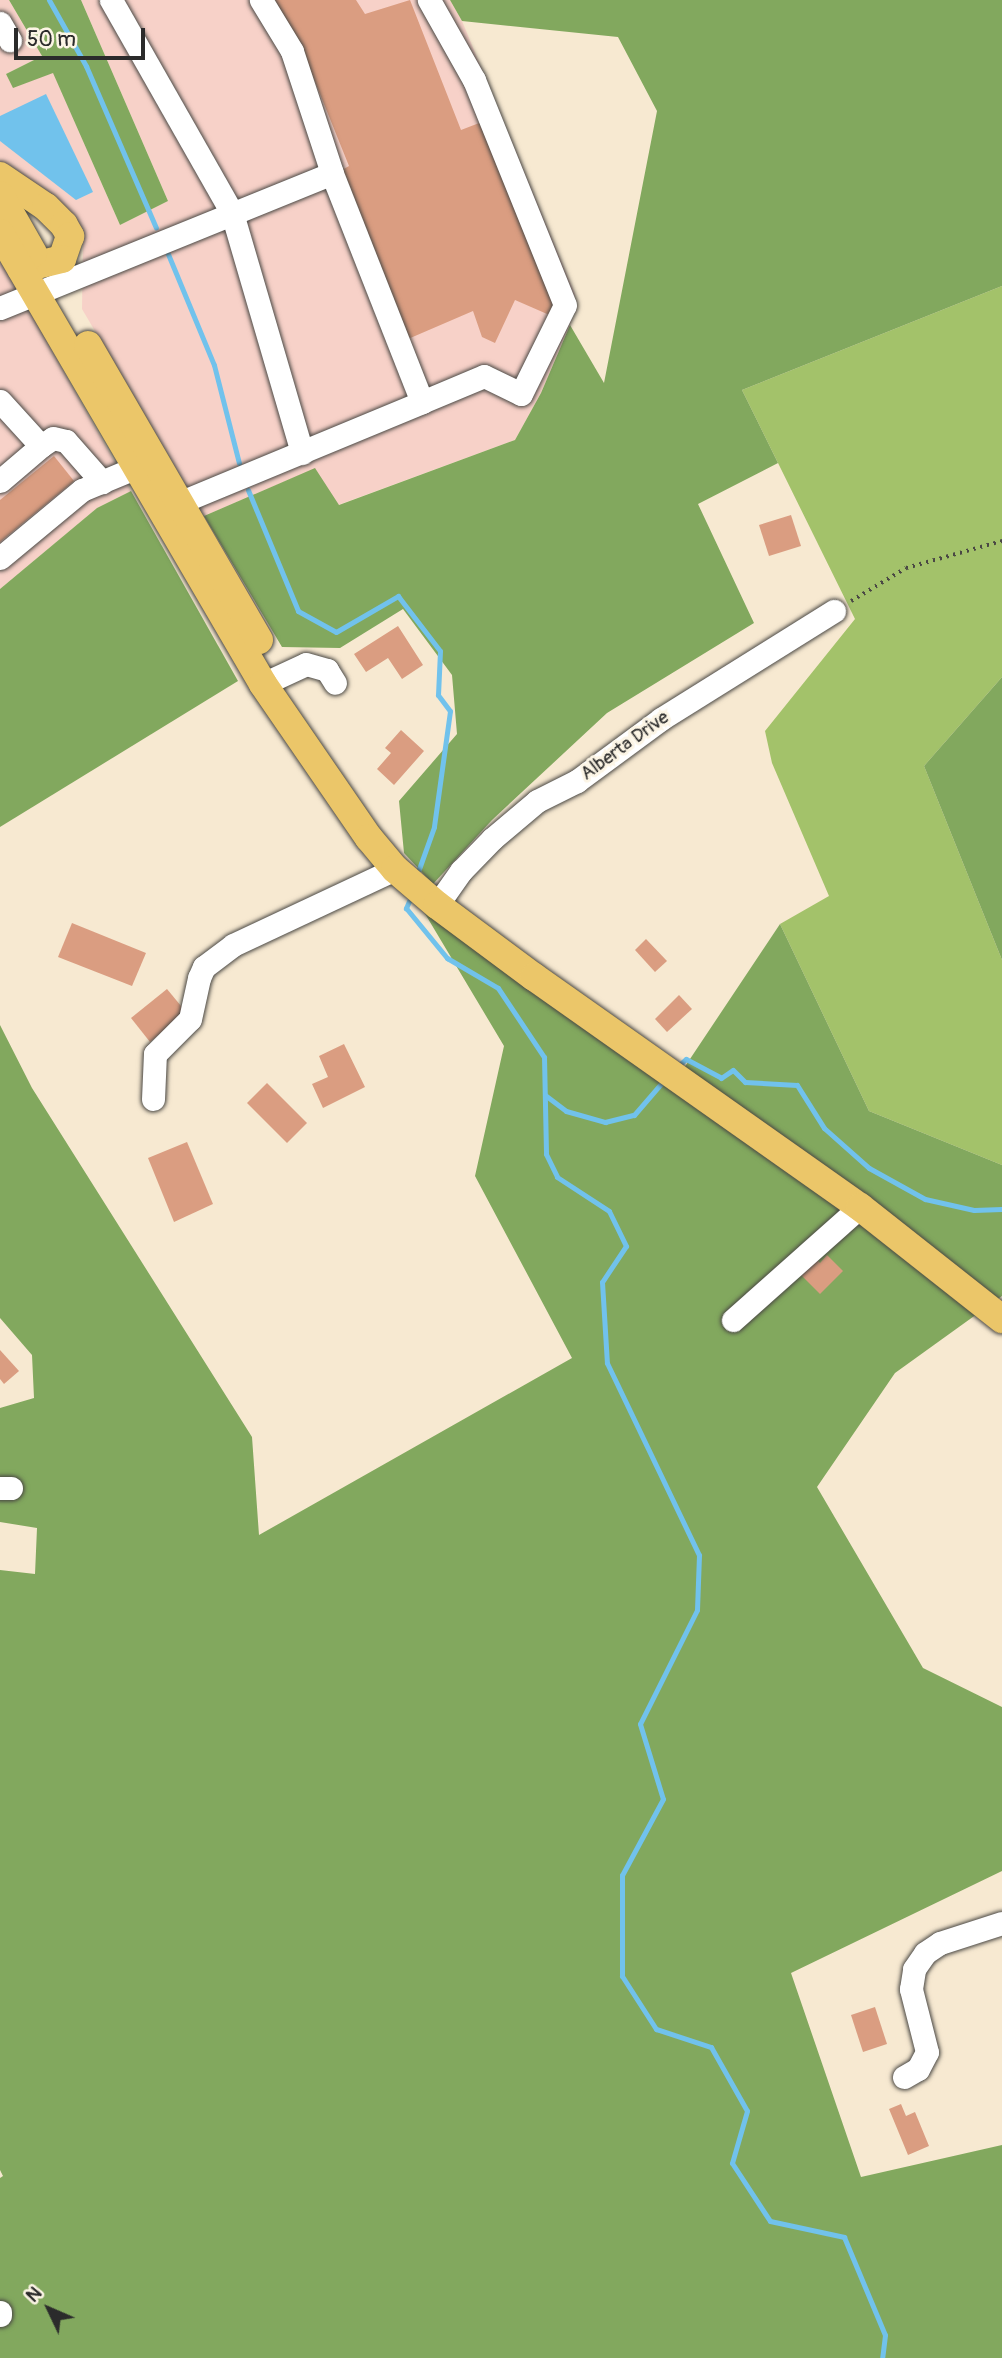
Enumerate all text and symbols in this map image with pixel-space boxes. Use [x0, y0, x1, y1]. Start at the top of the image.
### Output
scale bar [18, 14, 149, 58]
text: 50 m [27, 26, 76, 53]
street label: Alberta Drive [576, 706, 674, 786]
north arrow [14, 2274, 84, 2344]
text: N [21, 2281, 47, 2307]

